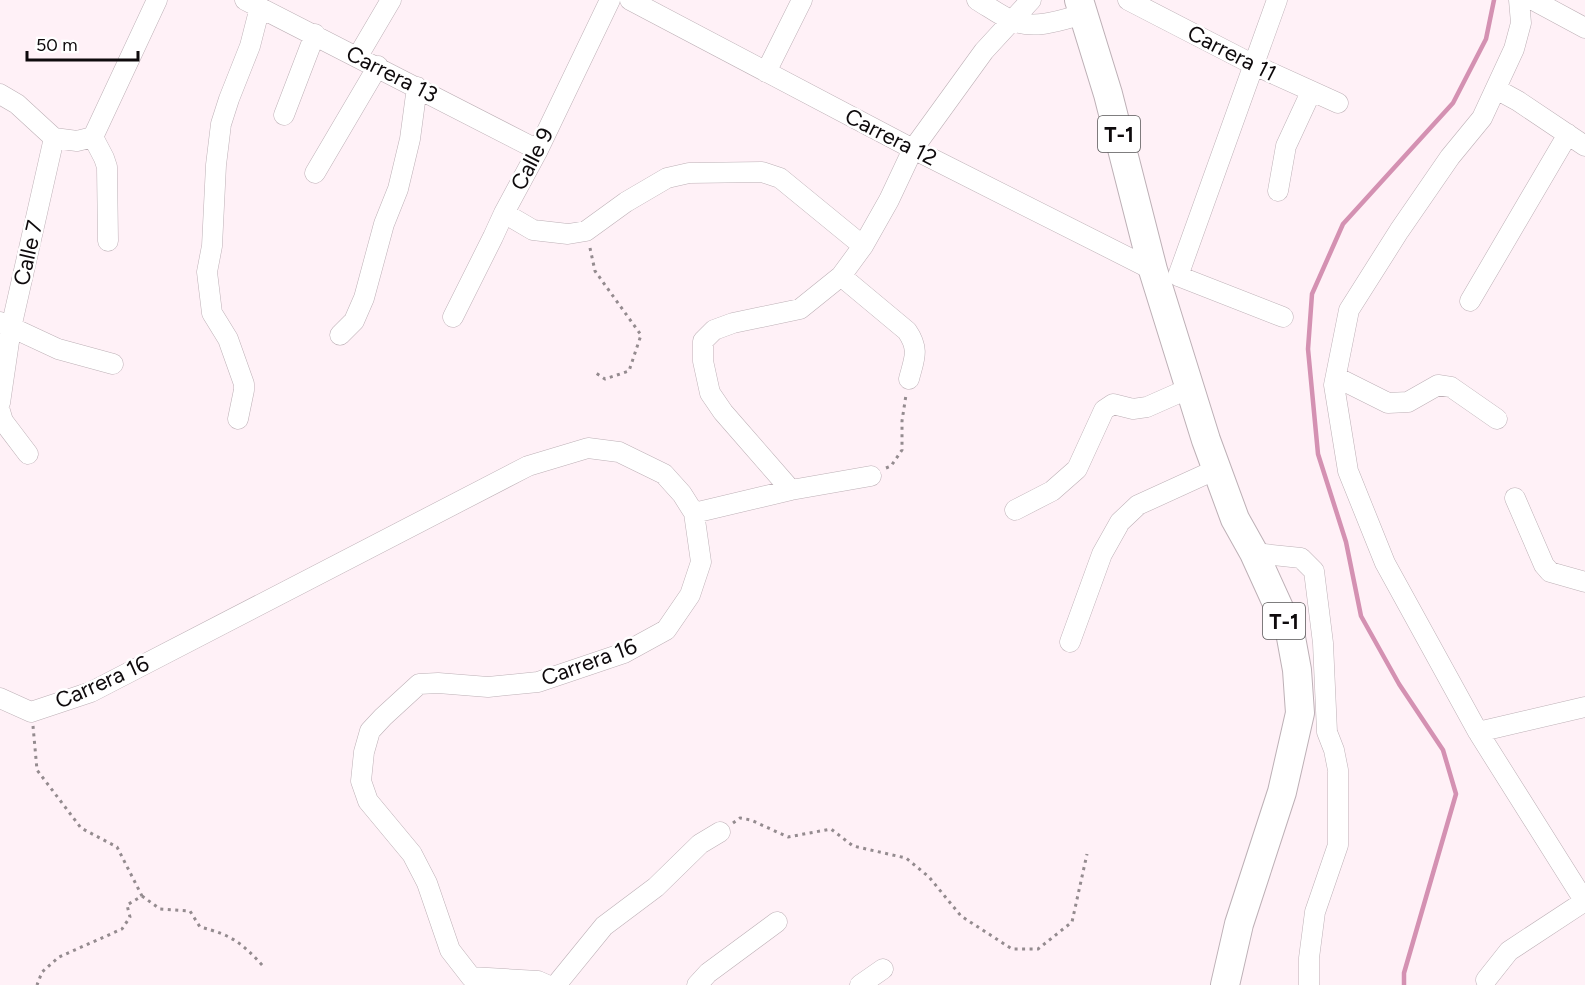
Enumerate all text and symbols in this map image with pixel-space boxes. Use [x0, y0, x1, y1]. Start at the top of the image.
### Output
street label: Carrera 11 [1183, 19, 1281, 87]
scale bar [27, 24, 138, 62]
text: 50 m [36, 34, 78, 56]
street label: Carrera 13 [342, 39, 442, 109]
street label: Carrera 12 [841, 102, 941, 172]
road number: T-1 [1098, 116, 1140, 152]
street label: Calle 9 [505, 123, 559, 195]
street label: Calle 7 [7, 218, 49, 288]
road number: T-1 [1263, 603, 1305, 639]
street label: Carrera 16 [538, 632, 640, 692]
street label: Carrera 16 [51, 649, 153, 715]

